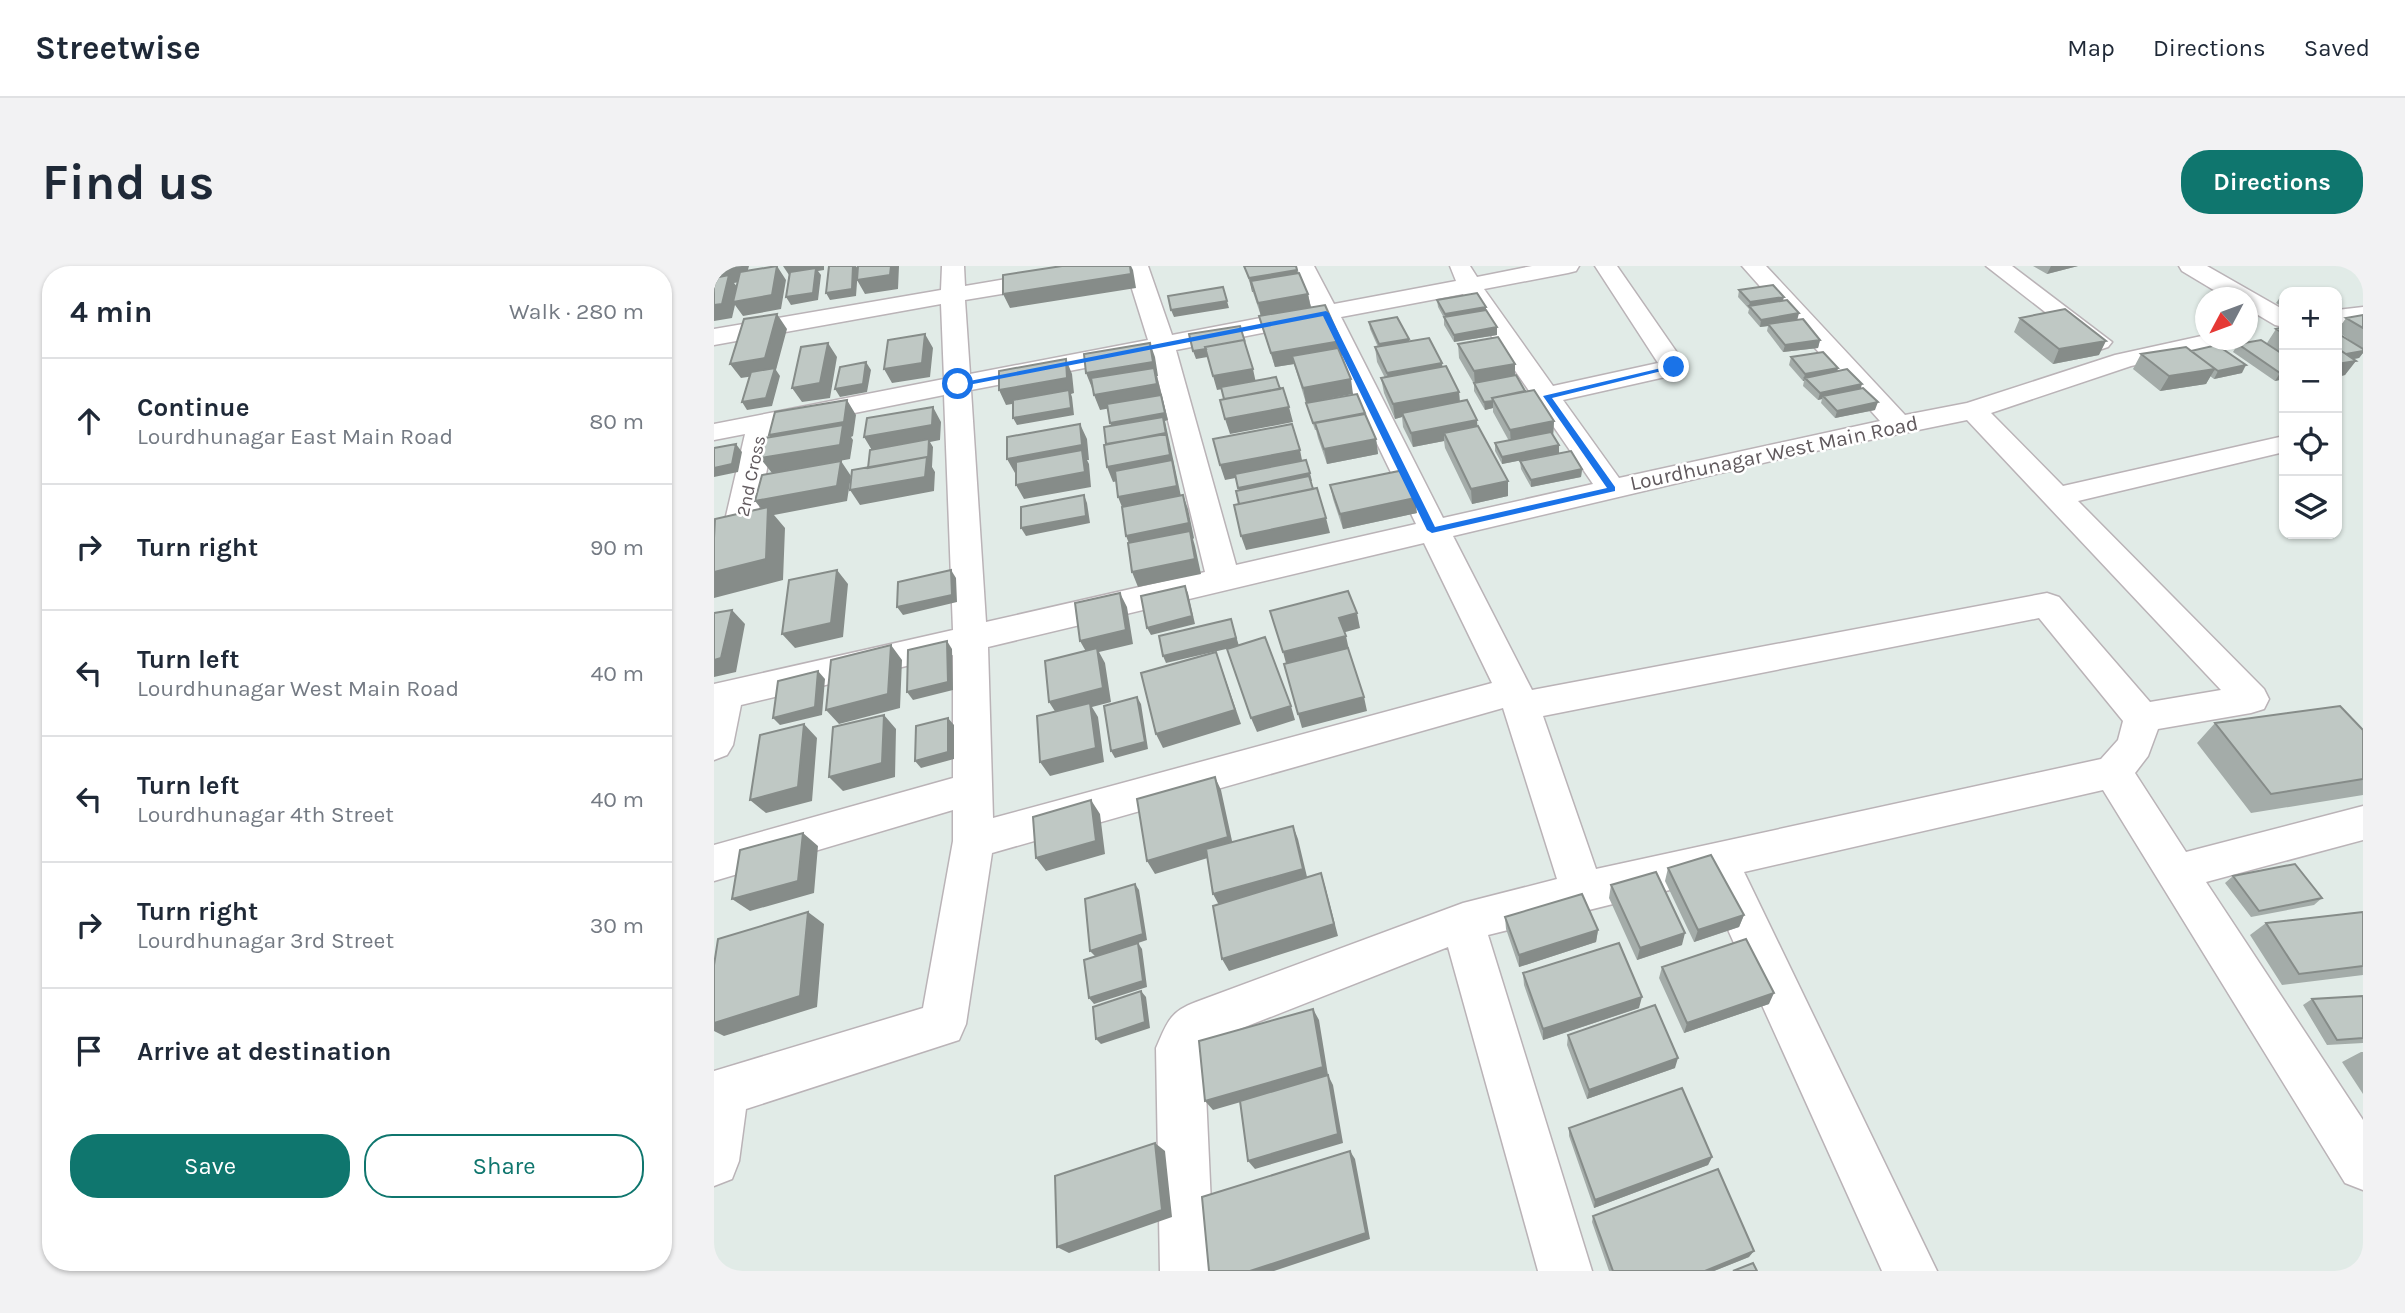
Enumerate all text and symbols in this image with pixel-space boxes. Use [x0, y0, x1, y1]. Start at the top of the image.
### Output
text: Streetwise [35, 29, 201, 67]
text: Map [2067, 34, 2115, 62]
text: Directions [2153, 34, 2266, 62]
text: Saved [2304, 34, 2370, 62]
button: Directions [2181, 150, 2363, 214]
text: Find us [42, 154, 214, 211]
north arrow [2195, 287, 2258, 350]
map controls [2279, 287, 2342, 539]
button: + [2279, 287, 2342, 350]
text: 4 min [70, 294, 152, 330]
text: Walk · 280 m [509, 298, 644, 325]
button: − [2279, 350, 2342, 413]
route end [1658, 351, 1689, 382]
route start [942, 368, 973, 399]
text: Continue [137, 392, 249, 423]
icon: ahead [70, 402, 108, 440]
text: 80 m [589, 408, 644, 435]
street label: Lourdhunagar West Main Road [1628, 411, 1920, 495]
button: locate [2279, 413, 2342, 476]
text: Lourdhunagar East Main Road [137, 423, 453, 450]
street label: 2nd Cross [732, 433, 770, 519]
button: layers [2279, 476, 2342, 539]
icon: right [70, 528, 108, 566]
text: Turn right [137, 532, 258, 563]
text: 90 m [590, 534, 644, 561]
text: Turn left [137, 644, 239, 675]
icon: left [70, 654, 108, 692]
text: 40 m [591, 660, 644, 687]
text: Lourdhunagar West Main Road [137, 675, 459, 702]
text: Turn left [137, 770, 239, 801]
icon: left [70, 780, 108, 818]
text: 40 m [591, 786, 644, 813]
text: Lourdhunagar 4th Street [137, 801, 394, 828]
text: Turn right [137, 896, 258, 927]
icon: right [70, 906, 108, 944]
text: 30 m [590, 912, 644, 939]
text: Lourdhunagar 3rd Street [137, 927, 394, 954]
icon: arrive [70, 1032, 108, 1070]
text: Arrive at destination [137, 1036, 391, 1067]
button: Save [70, 1134, 350, 1198]
button: Share [364, 1134, 644, 1198]

